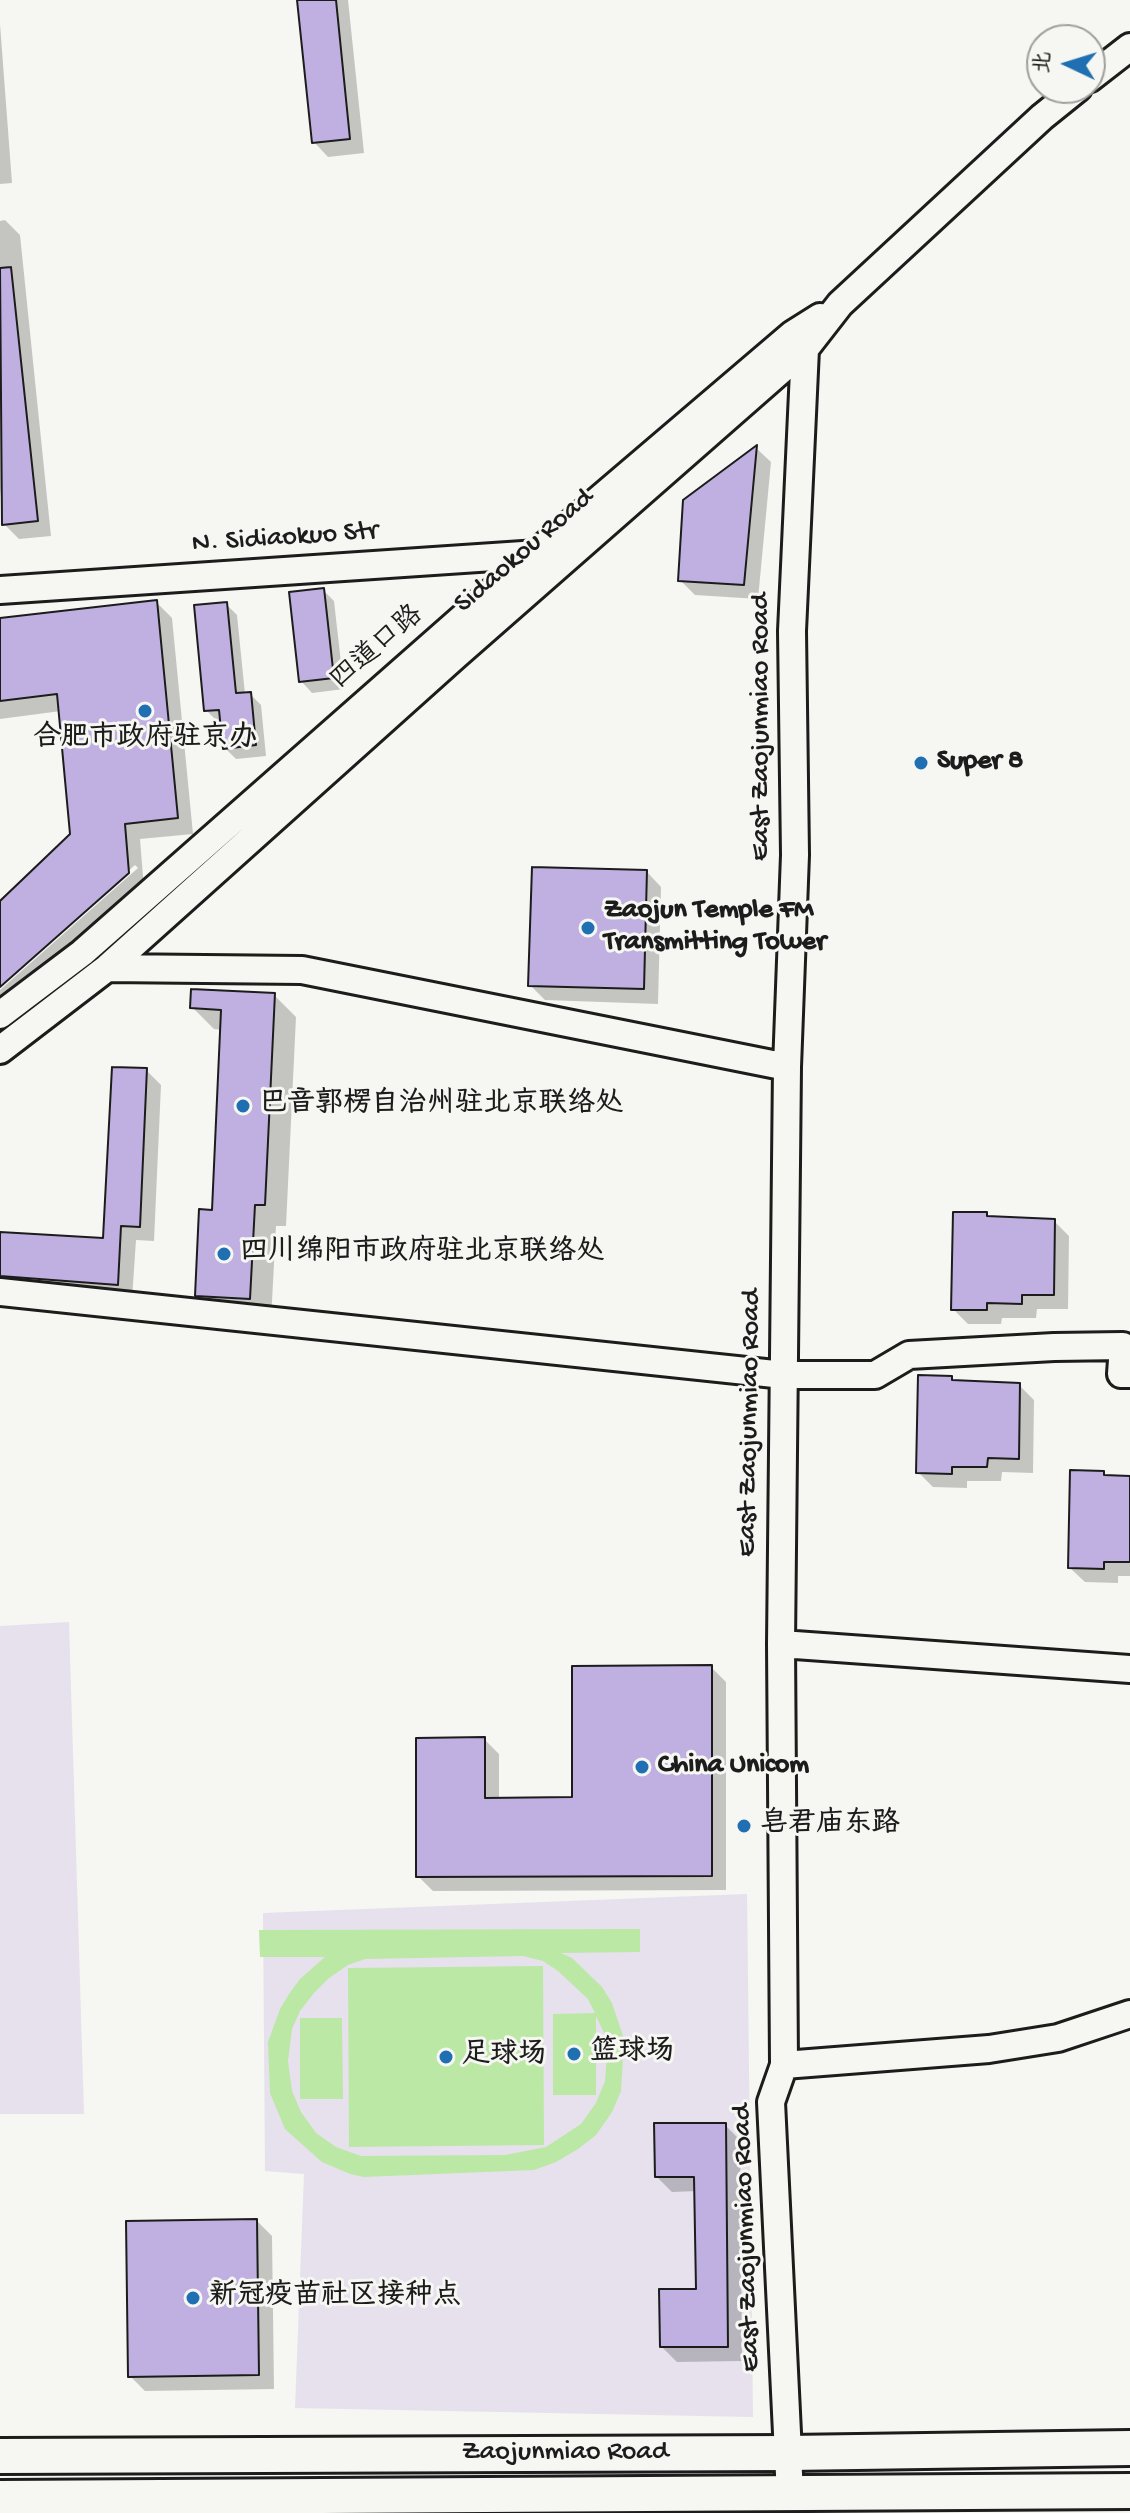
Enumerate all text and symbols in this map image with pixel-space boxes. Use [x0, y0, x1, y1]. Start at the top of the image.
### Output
north arrow [1026, 24, 1106, 104]
text: 北 [1030, 51, 1058, 74]
street label: Sidaokou Road [449, 482, 601, 622]
street label: N. Sidiaokuo Str [191, 516, 379, 562]
street label: East Zaojunmiao Road [746, 593, 780, 861]
street label: 四道口路 [325, 600, 431, 698]
marker: 合肥市政府驻京办 [136, 702, 154, 720]
place label: 合肥市政府驻京办 [33, 723, 257, 757]
place label: Super 8 [937, 746, 1023, 780]
marker: Super 8 [912, 754, 930, 772]
place label: Zaojun Temple FM Transmitting Tower [604, 895, 826, 961]
marker: Zaojun Temple FM Transmitting Tower [579, 919, 597, 937]
place label: 巴音郭楞自治州驻北京联络处 [259, 1089, 623, 1123]
marker: 巴音郭楞自治州驻北京联络处 [234, 1097, 252, 1115]
place label: 四川绵阳市政府驻北京联络处 [240, 1237, 604, 1271]
marker: 四川绵阳市政府驻北京联络处 [215, 1245, 233, 1263]
street label: East Zaojunmiao Road [732, 1289, 770, 1557]
place label: China Unicom [658, 1750, 809, 1784]
marker: China Unicom [633, 1758, 651, 1776]
place label: 皂君庙东路 [760, 1809, 900, 1843]
marker: 皂君庙东路 [735, 1817, 753, 1835]
place label: 篮球场 [590, 2037, 674, 2071]
place label: 足球场 [462, 2040, 546, 2074]
marker: 篮球场 [565, 2045, 583, 2063]
marker: 足球场 [437, 2048, 455, 2066]
street label: East Zaojunmiao Road [727, 2104, 769, 2372]
place label: 新冠疫苗社区接种点 [209, 2281, 461, 2315]
marker: 新冠疫苗社区接种点 [184, 2289, 202, 2307]
street label: Zaojunmiao Road [462, 2437, 668, 2471]

